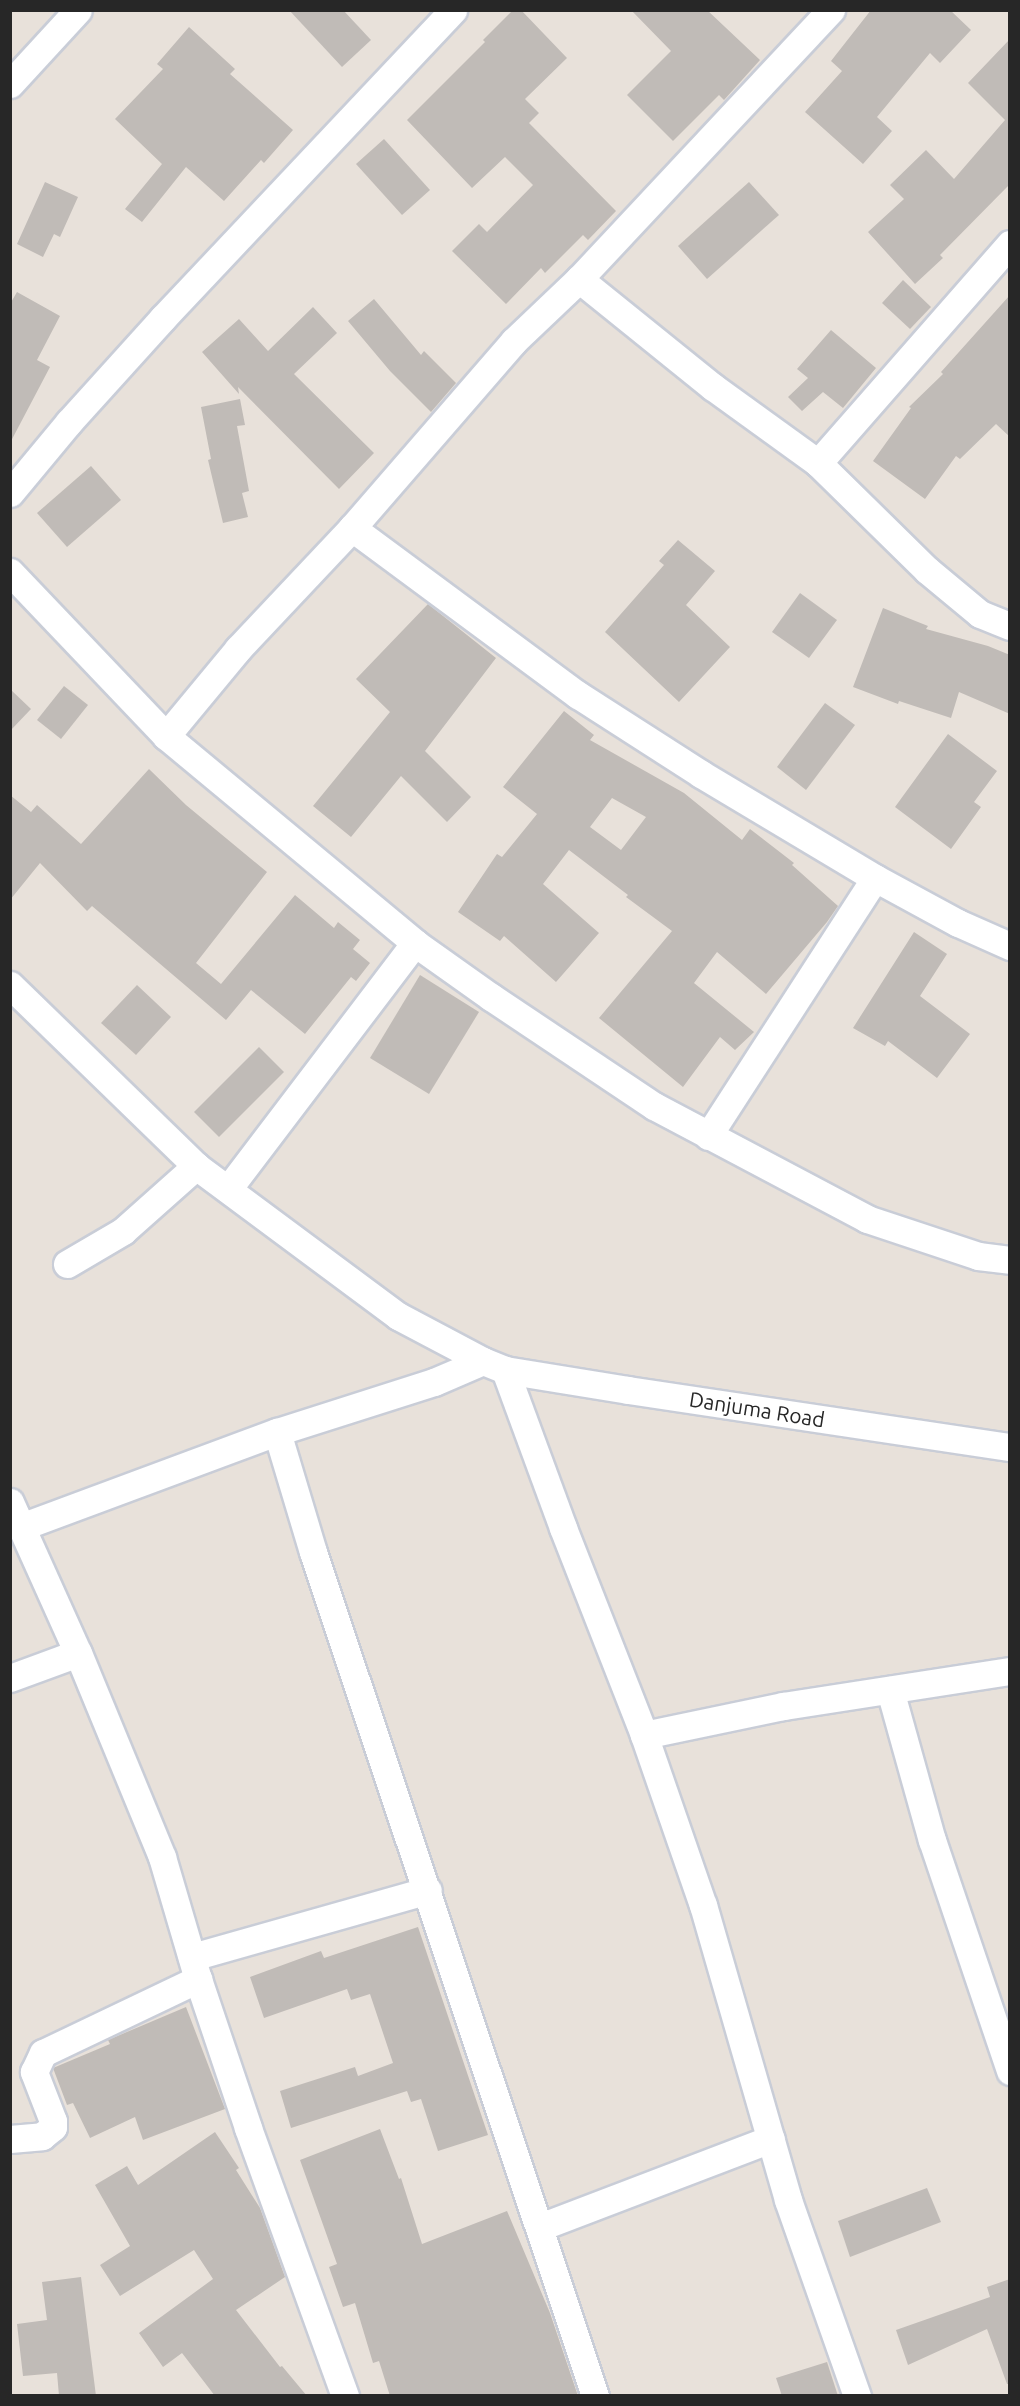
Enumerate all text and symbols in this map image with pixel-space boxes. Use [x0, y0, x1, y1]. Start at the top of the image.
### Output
street label: Danjuma Road [687, 1386, 827, 1432]

